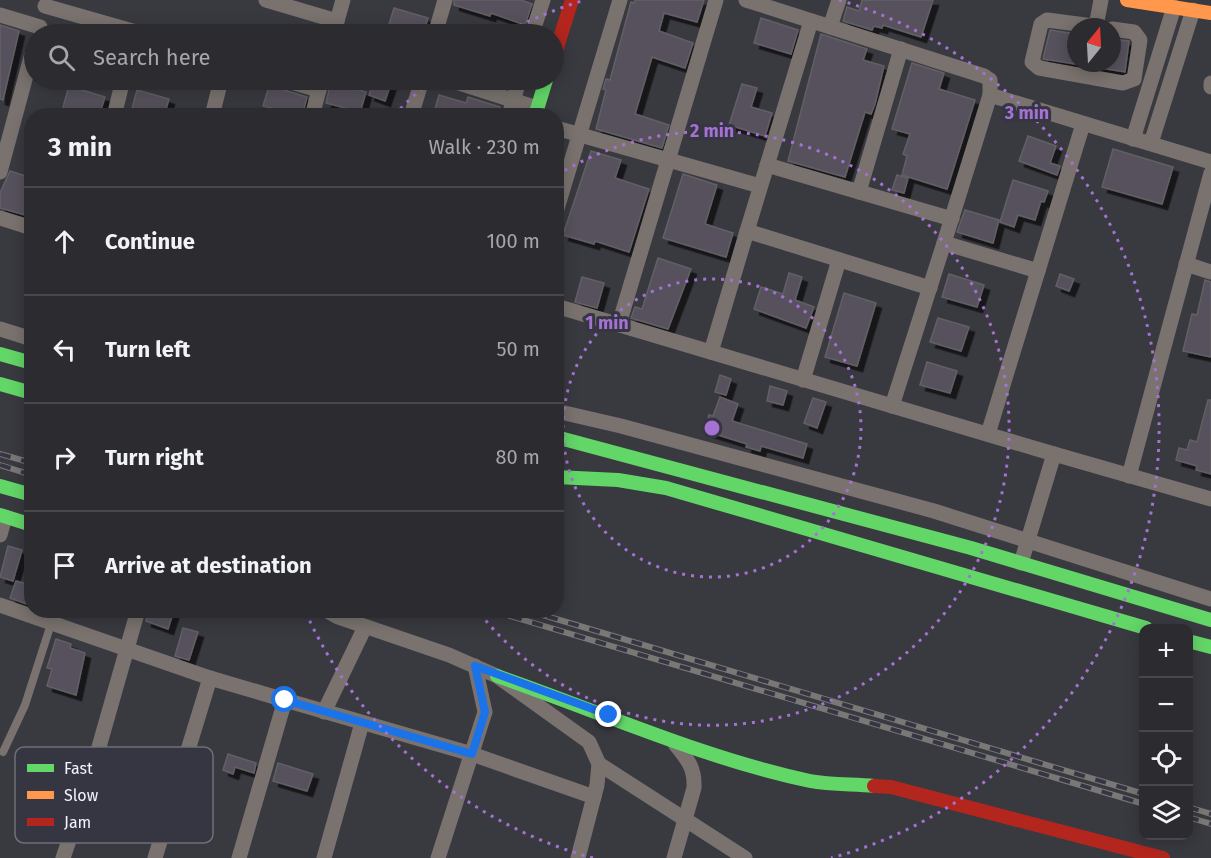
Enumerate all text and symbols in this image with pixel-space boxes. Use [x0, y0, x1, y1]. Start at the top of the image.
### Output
north arrow [1067, 18, 1121, 72]
search box [24, 24, 564, 90]
icon: search [45, 41, 78, 74]
text: Search here [93, 44, 211, 71]
text: 3 min [1004, 102, 1049, 124]
text: 2 min [690, 120, 734, 142]
text: 3 min [48, 132, 112, 163]
text: Walk · 230 m [429, 135, 540, 159]
icon: ahead [48, 225, 81, 258]
text: Continue [105, 228, 195, 255]
text: 100 m [487, 229, 540, 253]
text: 1 min [585, 312, 629, 334]
icon: left [48, 333, 81, 366]
text: Turn left [105, 336, 190, 363]
text: 50 m [496, 337, 540, 361]
centre of rings [702, 418, 722, 438]
icon: right [48, 441, 81, 474]
text: Turn right [105, 444, 204, 471]
text: 80 m [495, 445, 540, 469]
icon: arrive [48, 549, 81, 582]
text: Arrive at destination [105, 552, 312, 579]
map controls [1139, 624, 1193, 840]
button: + [1139, 624, 1193, 678]
button: − [1139, 678, 1193, 732]
route start [271, 686, 297, 712]
route end [595, 701, 621, 727]
button: locate [1139, 732, 1193, 786]
legend [15, 747, 213, 843]
text: Fast [64, 759, 93, 778]
text: Slow [64, 786, 99, 805]
button: layers [1139, 786, 1193, 840]
text: Jam [64, 813, 91, 832]

